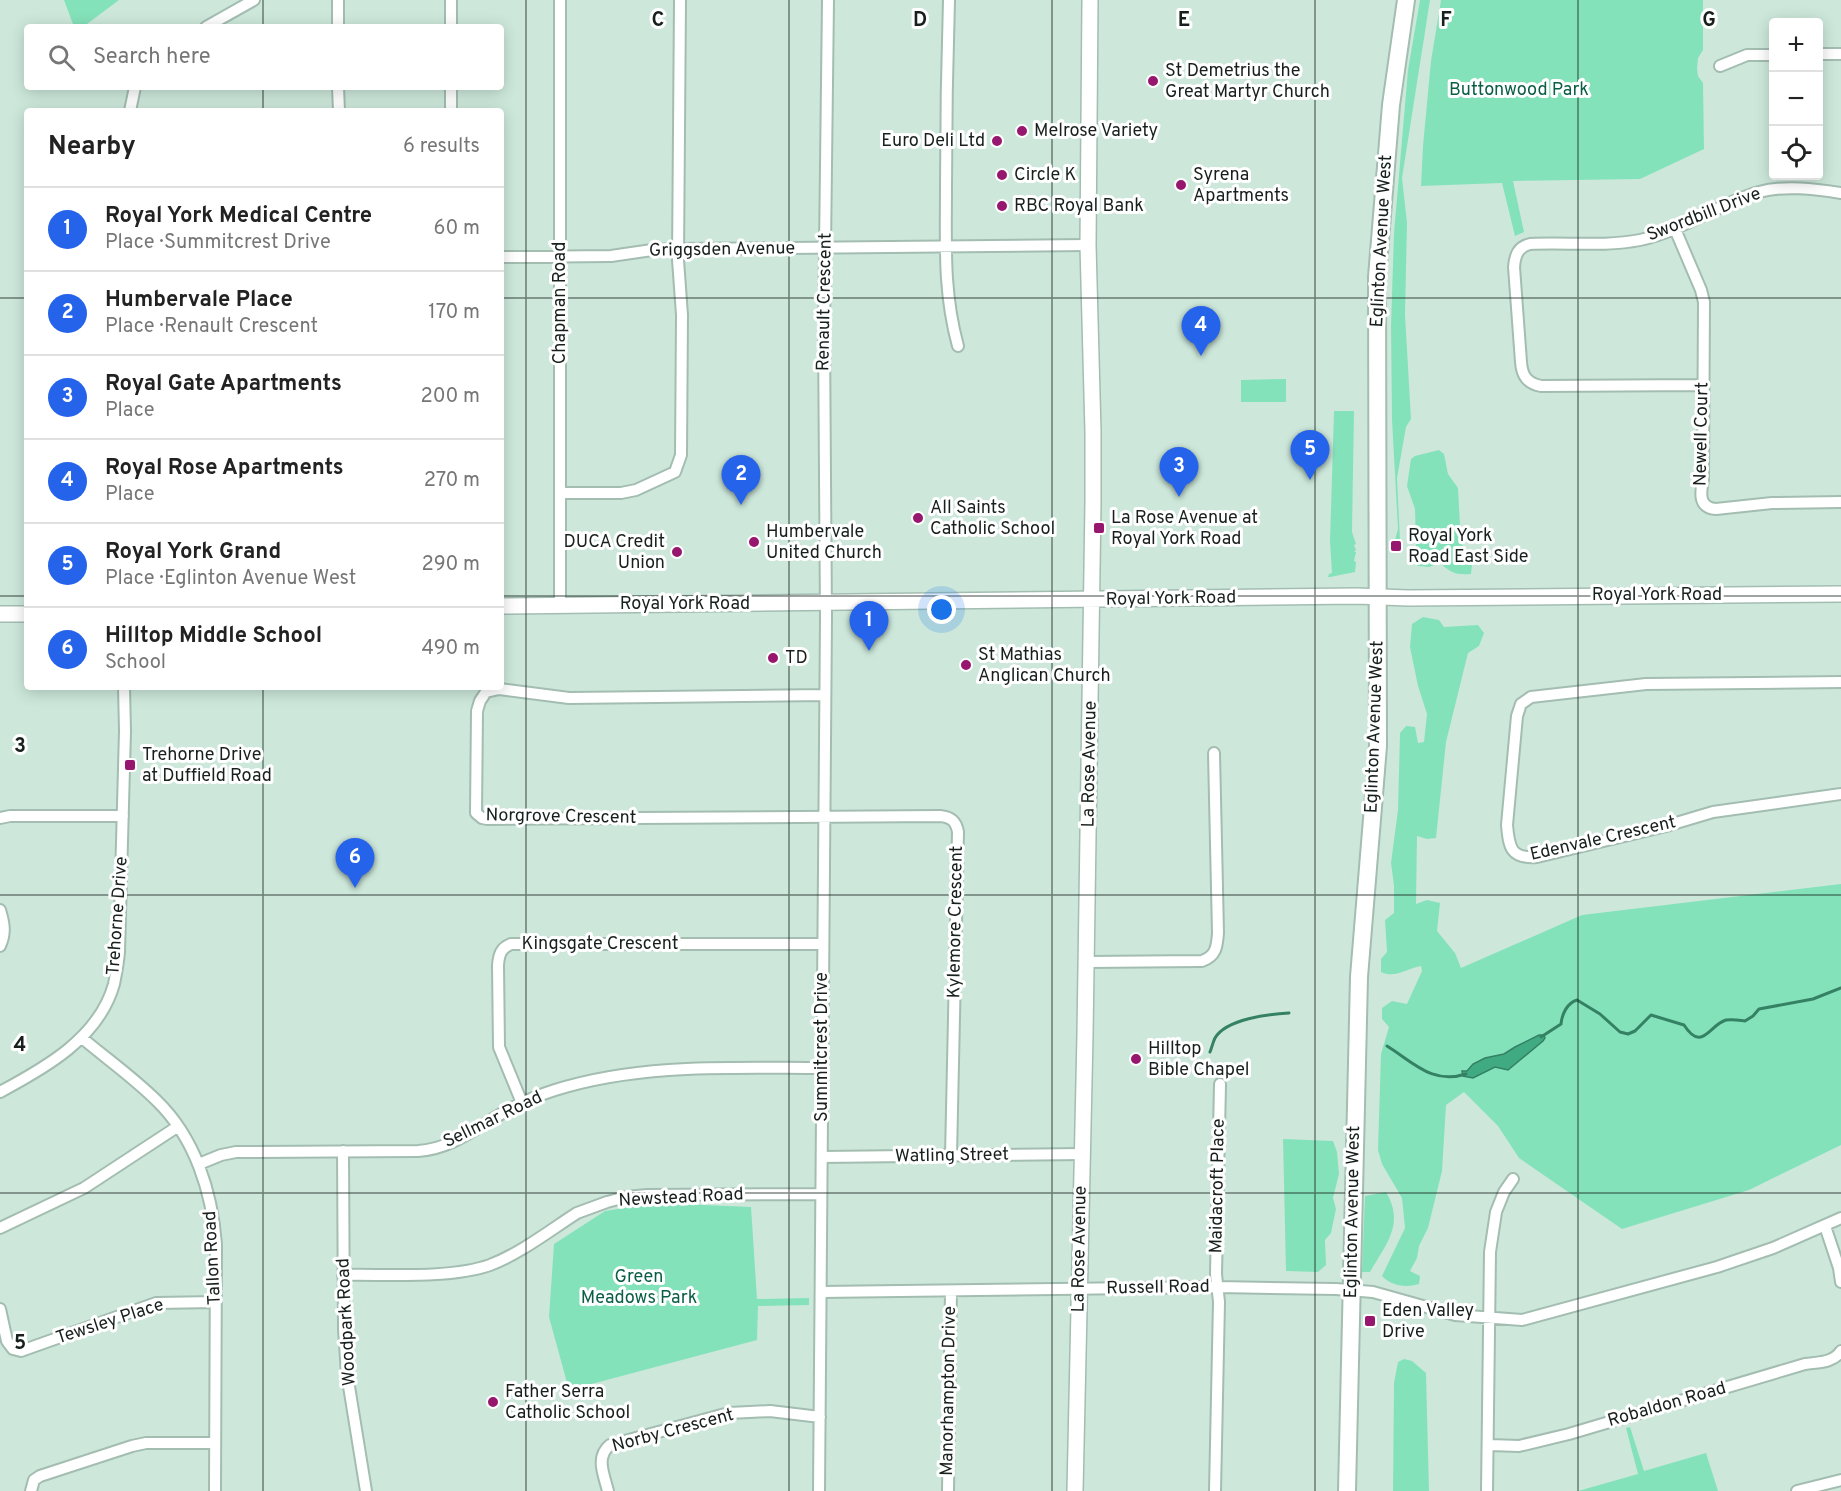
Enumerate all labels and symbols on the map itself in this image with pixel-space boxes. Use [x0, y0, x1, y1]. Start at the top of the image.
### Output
text: C [652, 8, 664, 34]
text: D [913, 8, 927, 34]
text: E [1178, 8, 1190, 34]
text: F [1440, 8, 1452, 34]
text: G [1702, 8, 1716, 34]
place label: St Demetrius the Great Martyr Church [1165, 60, 1330, 104]
marker: St Demetrius the Great Martyr Church [1146, 74, 1160, 88]
park label: Buttonwood Park [1449, 79, 1589, 102]
place label: Melrose Variety [1034, 120, 1158, 143]
marker: Melrose Variety [1015, 124, 1029, 138]
place label: Euro Deli Ltd [881, 130, 985, 153]
marker: Euro Deli Ltd [990, 134, 1004, 148]
street label: Eglinton Avenue West [1366, 154, 1398, 328]
place label: Circle K [1014, 164, 1076, 187]
place label: Syrena Apartments [1193, 164, 1289, 208]
marker: Circle K [995, 168, 1009, 182]
marker: Syrena Apartments [1174, 178, 1188, 192]
street label: Swordbill Drive [1644, 183, 1764, 247]
place label: RBC Royal Bank [1014, 195, 1144, 218]
marker: RBC Royal Bank [995, 199, 1009, 213]
street label: Renault Crescent [812, 233, 838, 371]
street label: Griggsden Avenue [649, 237, 795, 263]
street label: Chapman Road [549, 242, 572, 364]
pin: 4 [1182, 306, 1220, 356]
street label: Newell Court [1690, 382, 1714, 486]
pin: 5 [1290, 430, 1330, 480]
pin: 3 [1160, 448, 1198, 497]
pin: 2 [722, 456, 760, 505]
place label: All Saints Catholic School [930, 497, 1055, 541]
place label: La Rose Avenue at Royal York Road [1111, 507, 1258, 551]
marker: All Saints Catholic School [911, 511, 925, 525]
place label: Humbervale United Church [766, 521, 882, 565]
marker: La Rose Avenue at Royal York Road [1092, 521, 1106, 535]
place label: Royal York Road East Side [1408, 525, 1529, 569]
place label: DUCA Credit Union [564, 531, 665, 575]
marker: Humbervale United Church [747, 535, 761, 549]
marker: Royal York Road East Side [1389, 539, 1403, 553]
marker: DUCA Credit Union [670, 545, 684, 559]
street label: Royal York Road [1592, 584, 1722, 607]
street label: Royal York Road [1106, 586, 1236, 612]
street label: Royal York Road [620, 593, 750, 616]
your location [927, 595, 956, 624]
pin: 1 [850, 602, 888, 651]
street label: Eglinton Avenue West [1360, 640, 1390, 814]
place label: St Mathias Anglican Church [978, 644, 1111, 688]
place label: TD [785, 647, 808, 670]
marker: TD [766, 651, 780, 665]
marker: St Mathias Anglican Church [959, 658, 973, 672]
street label: La Rose Avenue [1077, 700, 1103, 828]
text: 3 [14, 734, 26, 760]
place label: Trehorne Drive at Duffield Road [142, 744, 272, 788]
marker: Trehorne Drive at Duffield Road [123, 758, 137, 772]
street label: Norgrove Crescent [485, 804, 637, 830]
street label: Edenvale Crescent [1528, 811, 1678, 867]
pin: 6 [336, 838, 374, 888]
street label: Kylemore Crescent [943, 845, 969, 999]
street label: Trehorne Drive [102, 856, 134, 976]
street label: Kingsgate Crescent [522, 933, 678, 956]
street label: Summitcrest Drive [811, 972, 834, 1122]
text: 4 [14, 1033, 26, 1059]
place label: Hilltop Bible Chapel [1148, 1038, 1250, 1082]
marker: Hilltop Bible Chapel [1129, 1052, 1143, 1066]
street label: Sellmar Road [440, 1086, 546, 1154]
street label: Maidacroft Place [1205, 1118, 1231, 1254]
street label: Eglinton Avenue West [1340, 1125, 1366, 1299]
street label: Watling Street [895, 1144, 1009, 1168]
street label: Newstead Road [618, 1183, 744, 1213]
street label: La Rose Avenue [1067, 1185, 1093, 1313]
street label: Tallon Road [199, 1210, 227, 1306]
street label: Woodpark Road [332, 1257, 362, 1387]
park label: Green Meadows Park [581, 1266, 697, 1310]
street label: Russell Road [1106, 1276, 1210, 1300]
street label: Tewsley Place [53, 1294, 167, 1350]
place label: Eden Valley Drive [1382, 1300, 1474, 1344]
street label: Manorhampton Drive [936, 1306, 962, 1476]
marker: Eden Valley Drive [1363, 1314, 1377, 1328]
text: 5 [14, 1331, 26, 1357]
street label: Robaldon Road [1605, 1377, 1729, 1433]
place label: Father Serra Catholic School [505, 1381, 630, 1425]
marker: Father Serra Catholic School [486, 1395, 500, 1409]
street label: Norby Crescent [610, 1404, 736, 1458]

